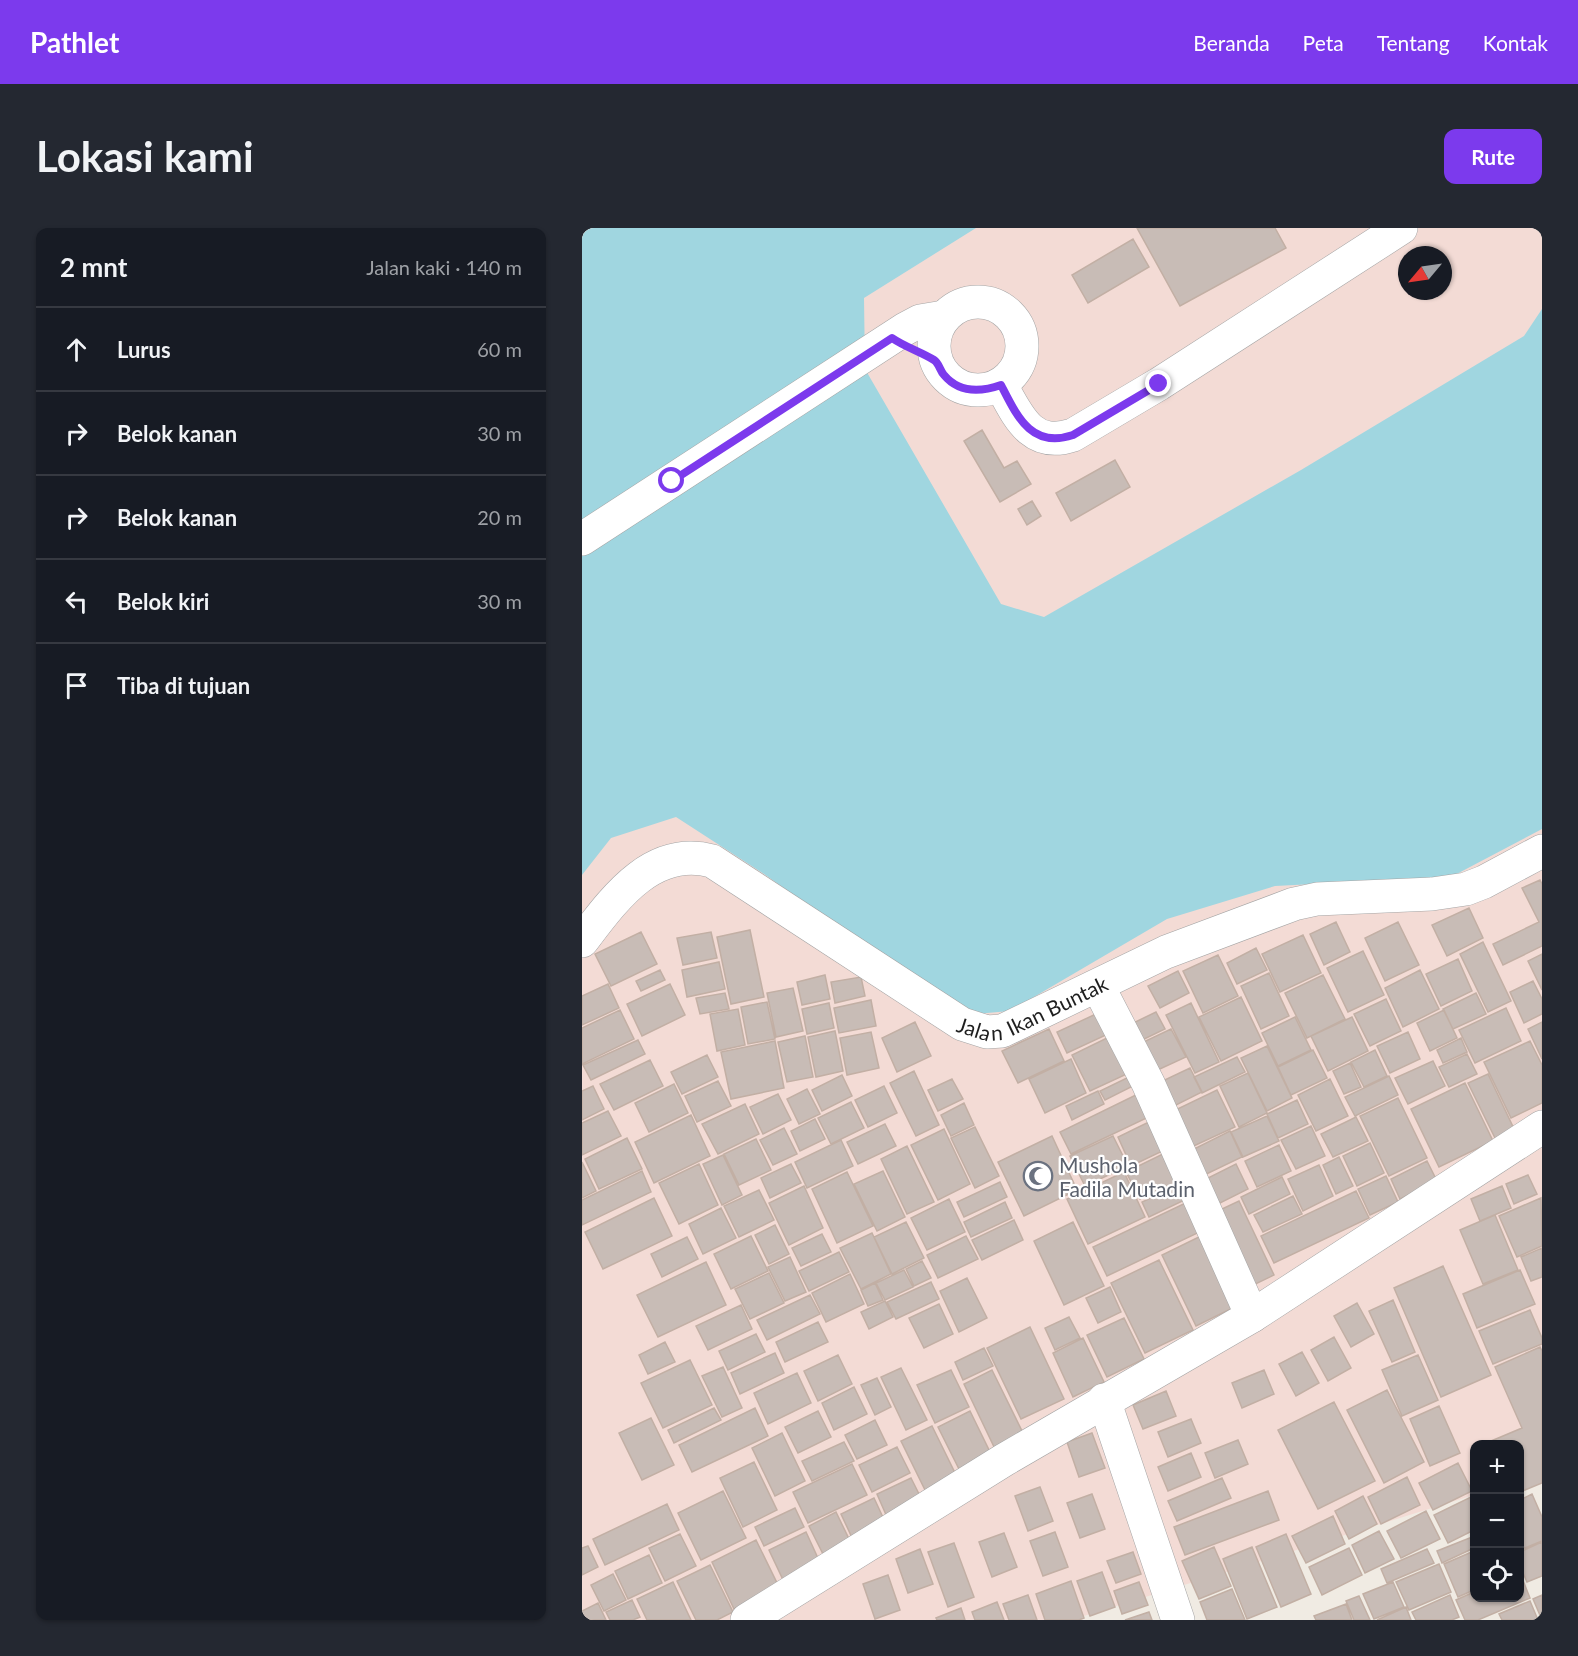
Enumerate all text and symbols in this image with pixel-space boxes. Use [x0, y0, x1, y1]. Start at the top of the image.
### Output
text: Pathlet [30, 25, 119, 59]
text: Beranda [1193, 30, 1270, 55]
text: Peta [1303, 30, 1344, 55]
text: Tentang [1377, 30, 1450, 55]
text: Kontak [1483, 30, 1548, 55]
button: Rute [1444, 129, 1542, 184]
text: Lokasi kami [36, 131, 254, 181]
north arrow [1398, 246, 1452, 300]
text: 2 mnt [60, 251, 127, 283]
text: Jalan kaki · 140 m [366, 255, 522, 279]
icon: ahead [60, 333, 93, 366]
text: Lurus [117, 336, 171, 363]
text: 60 m [477, 337, 522, 361]
route end [1145, 370, 1171, 396]
icon: right [60, 417, 93, 450]
text: Belok kanan [117, 420, 237, 447]
text: 30 m [477, 421, 522, 445]
route start [658, 467, 684, 493]
icon: right [60, 501, 93, 534]
text: Belok kanan [117, 504, 237, 531]
text: 20 m [477, 505, 522, 529]
icon: left [60, 585, 93, 618]
text: Belok kiri [117, 588, 209, 615]
text: 30 m [477, 589, 522, 613]
icon: arrive [60, 669, 93, 702]
text: Tiba di tujuan [117, 672, 250, 699]
street label: Jalan Ikan Buntak [954, 970, 1112, 1045]
place label: Mushola Fadila Mutadin [1059, 1152, 1195, 1201]
mosque icon: Mushola Fadila Mutadin [1022, 1160, 1054, 1192]
map controls [1470, 1440, 1524, 1602]
button: + [1470, 1440, 1524, 1494]
button: − [1470, 1494, 1524, 1548]
button: locate [1470, 1548, 1524, 1602]

